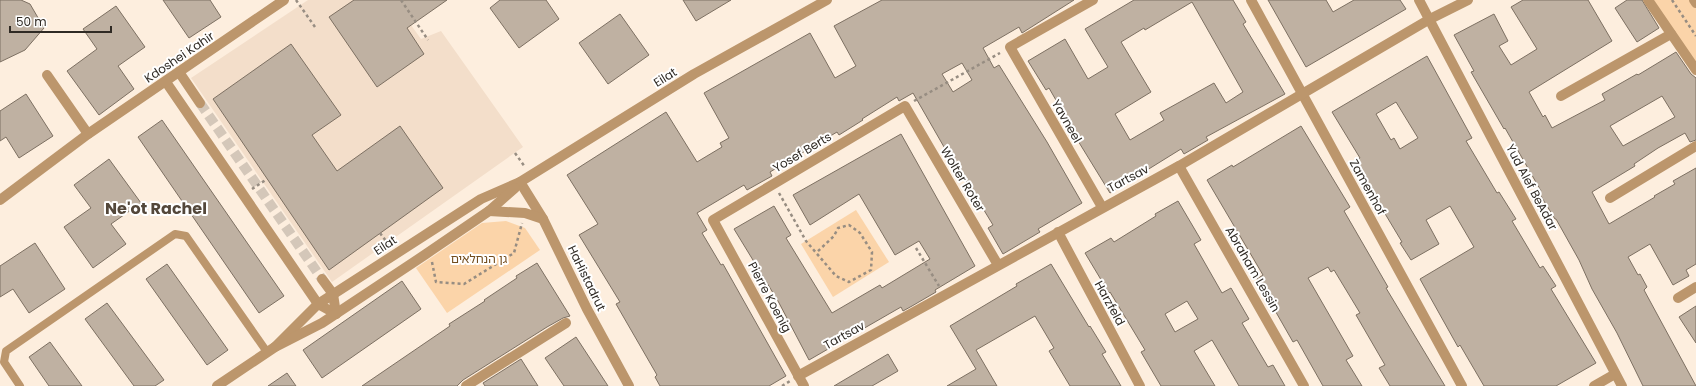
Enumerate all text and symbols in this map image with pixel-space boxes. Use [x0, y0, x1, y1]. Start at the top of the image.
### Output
scale bar [10, 8, 111, 34]
text: 50 m [16, 13, 47, 30]
street label: Kdoshei Kahir [141, 27, 218, 87]
street label: Eilat [650, 63, 680, 91]
street label: Yavneel [1048, 96, 1086, 146]
street label: Yosef Berts [770, 128, 834, 176]
street label: Yud Alef BeAdar [1502, 141, 1562, 233]
street label: Wolter Roter [937, 143, 989, 215]
street label: Zamenhof [1346, 156, 1390, 218]
street label: Tartsav [1104, 160, 1152, 196]
district label: Ne'ot Rachel [105, 197, 207, 220]
street label: Abraham Lessin [1222, 223, 1284, 315]
street label: Eilat [370, 231, 400, 259]
street label: HaHistadrut [564, 242, 610, 314]
park label: גן הנחלאים [451, 250, 508, 267]
street label: Pierre Koenig [744, 259, 796, 335]
street label: Harzfeld [1091, 278, 1129, 328]
street label: Tartsav [820, 317, 868, 353]

